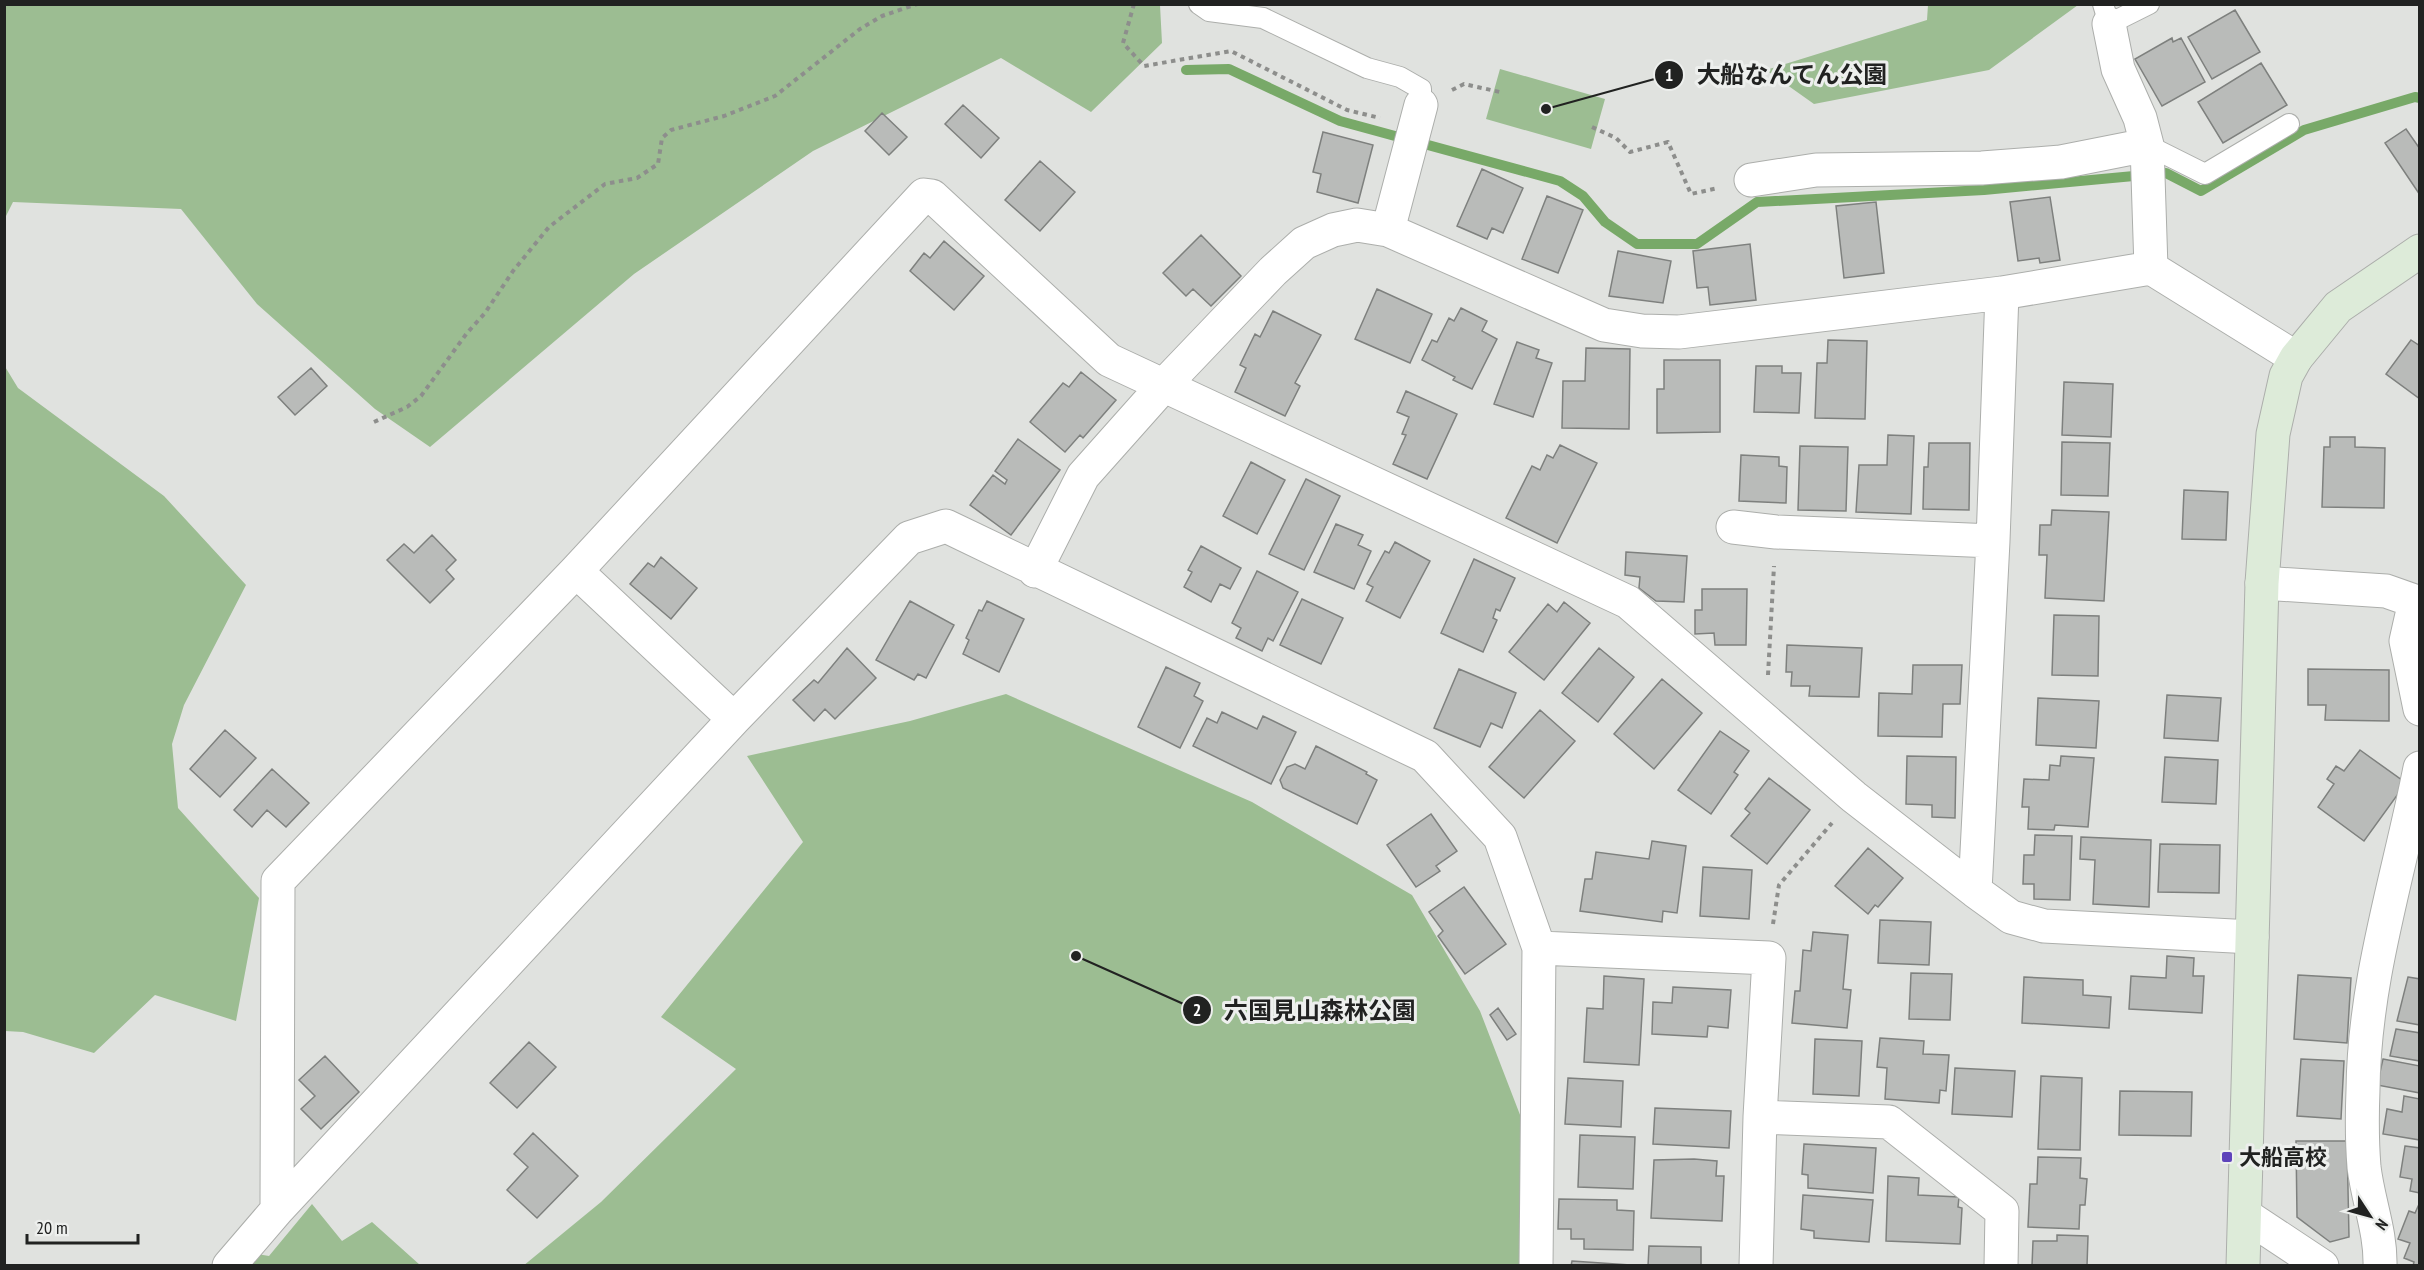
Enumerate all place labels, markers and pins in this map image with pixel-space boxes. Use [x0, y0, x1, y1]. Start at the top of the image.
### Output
callout: 大船なんてん公園 [1654, 54, 1900, 96]
callout: 六国見山森林公園 [1182, 989, 1428, 1031]
place label: 大船高校 [2239, 1143, 2327, 1171]
marker: 大船高校 [2220, 1150, 2234, 1164]

